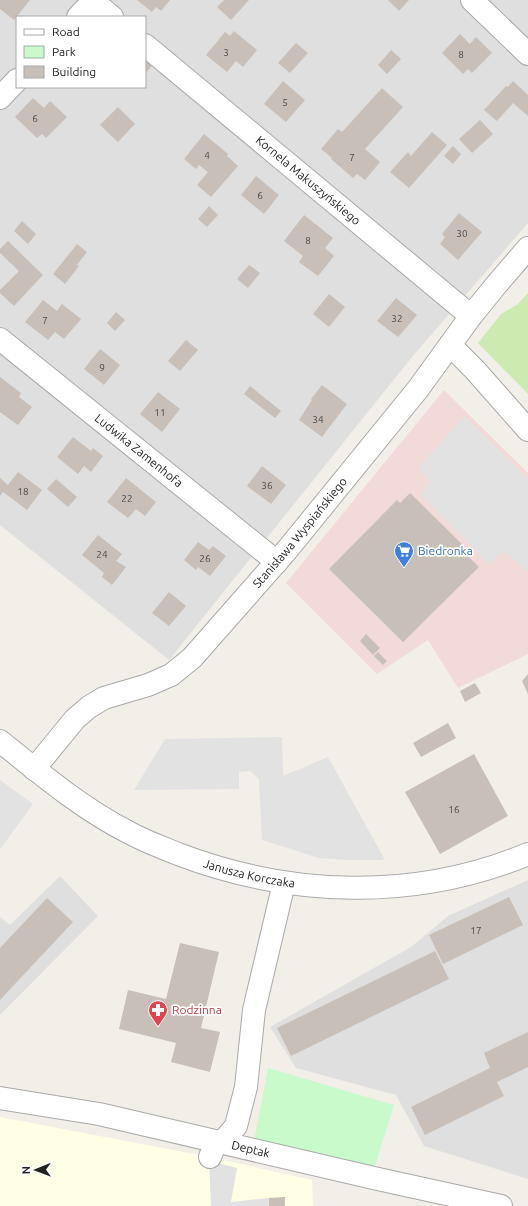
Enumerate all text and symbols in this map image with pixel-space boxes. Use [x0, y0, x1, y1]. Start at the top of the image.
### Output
legend [16, 16, 146, 88]
text: Road [52, 25, 80, 38]
text: Park [52, 45, 76, 58]
house number: 3 [223, 47, 229, 58]
house number: 8 [458, 49, 464, 60]
text: Building [52, 65, 96, 78]
house number: 5 [282, 97, 288, 108]
house number: 6 [32, 113, 38, 124]
street label: Kornela Makuszyńskiego [253, 133, 363, 227]
house number: 4 [204, 150, 210, 161]
house number: 7 [349, 152, 355, 163]
house number: 6 [257, 190, 263, 201]
house number: 30 [456, 228, 468, 239]
house number: 8 [305, 235, 311, 246]
house number: 32 [391, 313, 403, 324]
house number: 7 [42, 315, 48, 326]
house number: 9 [99, 362, 105, 373]
house number: 11 [154, 407, 166, 418]
street label: Ludwika Zamenhofa [93, 411, 185, 489]
house number: 34 [312, 414, 324, 425]
street label: Stanisława Wyspiańskiego [250, 475, 349, 590]
house number: 36 [261, 480, 273, 491]
house number: 18 [17, 486, 29, 497]
house number: 22 [121, 493, 133, 504]
supermarket icon: Biedronka [393, 540, 415, 568]
place label: Biedronka [418, 544, 473, 557]
house number: 24 [96, 549, 108, 560]
house number: 26 [199, 553, 211, 564]
house number: 16 [448, 804, 460, 815]
street label: Janusza Korczaka [202, 856, 296, 890]
house number: 17 [470, 925, 482, 936]
pharmacy icon: Rodzinna [147, 999, 169, 1027]
place label: Rodzinna [172, 1003, 222, 1016]
street label: Deptak [230, 1138, 271, 1160]
north arrow [16, 1150, 56, 1190]
text: N [20, 1166, 32, 1174]

